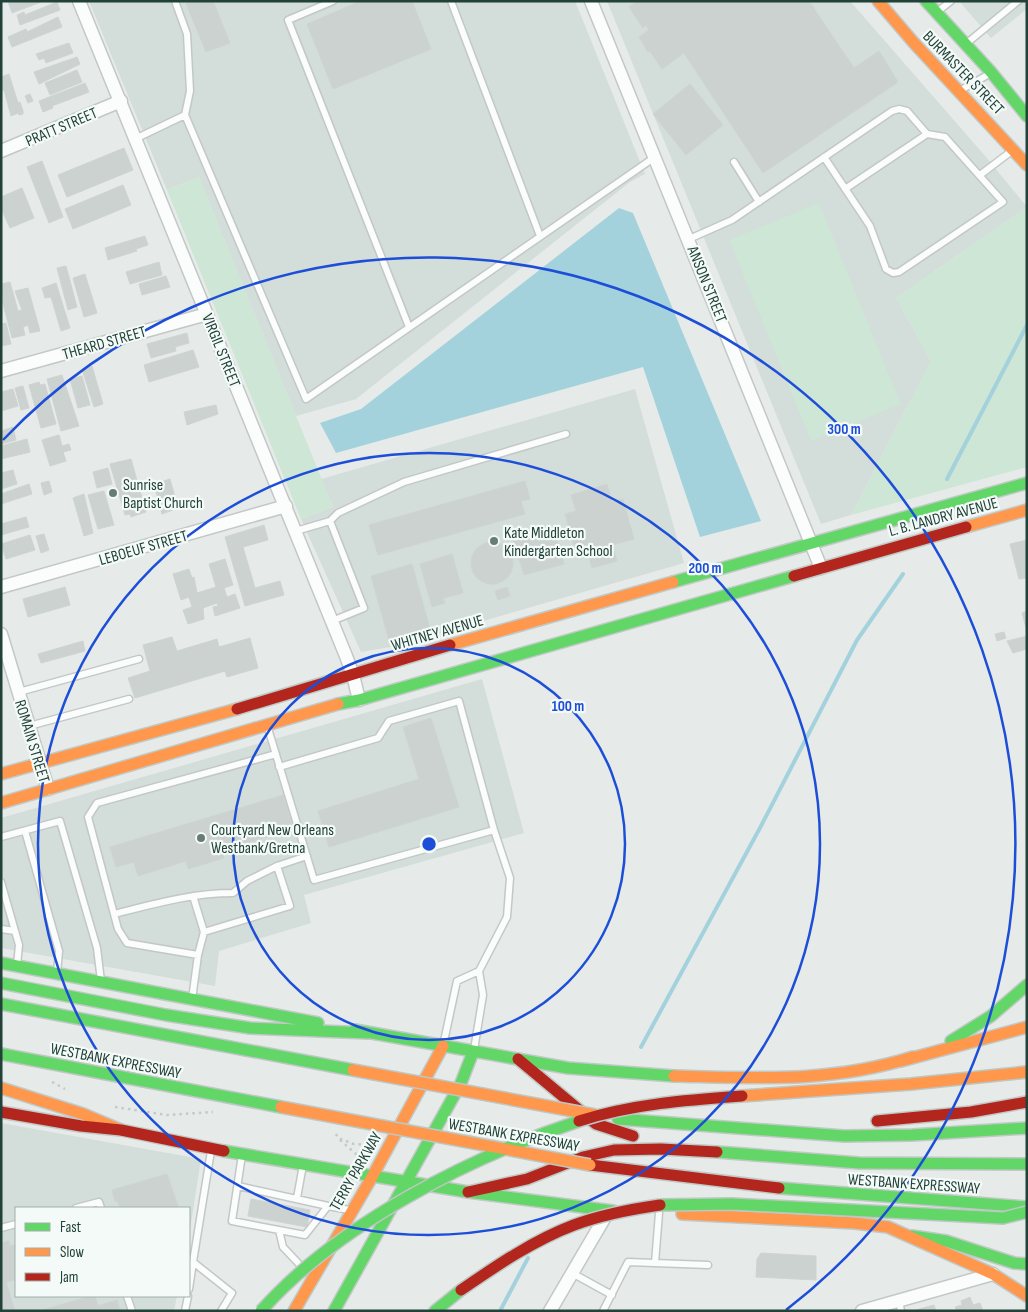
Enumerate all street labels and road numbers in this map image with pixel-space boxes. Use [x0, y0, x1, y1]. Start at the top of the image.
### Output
street label: BURMASTER STREET [918, 27, 1008, 119]
street label: PRATT STREET [23, 104, 101, 151]
street label: ANSON STREET [682, 243, 731, 326]
street label: VIRGIL STREET [197, 311, 244, 391]
street label: THEARD STREET [60, 322, 149, 364]
street label: L. B. LANDRY AVENUE [887, 494, 1000, 541]
street label: LEBOEUF STREET [97, 527, 190, 570]
street label: WHITNEY AVENUE [389, 611, 486, 656]
street label: ROMAIN STREET [10, 698, 53, 786]
street label: WESTBANK EXPRESSWAY [49, 1039, 183, 1084]
street label: WESTBANK EXPRESSWAY [447, 1115, 581, 1156]
street label: TERRY PARKWAY [326, 1129, 387, 1215]
street label: WESTBANK EXPRESSWAY [847, 1170, 981, 1199]

